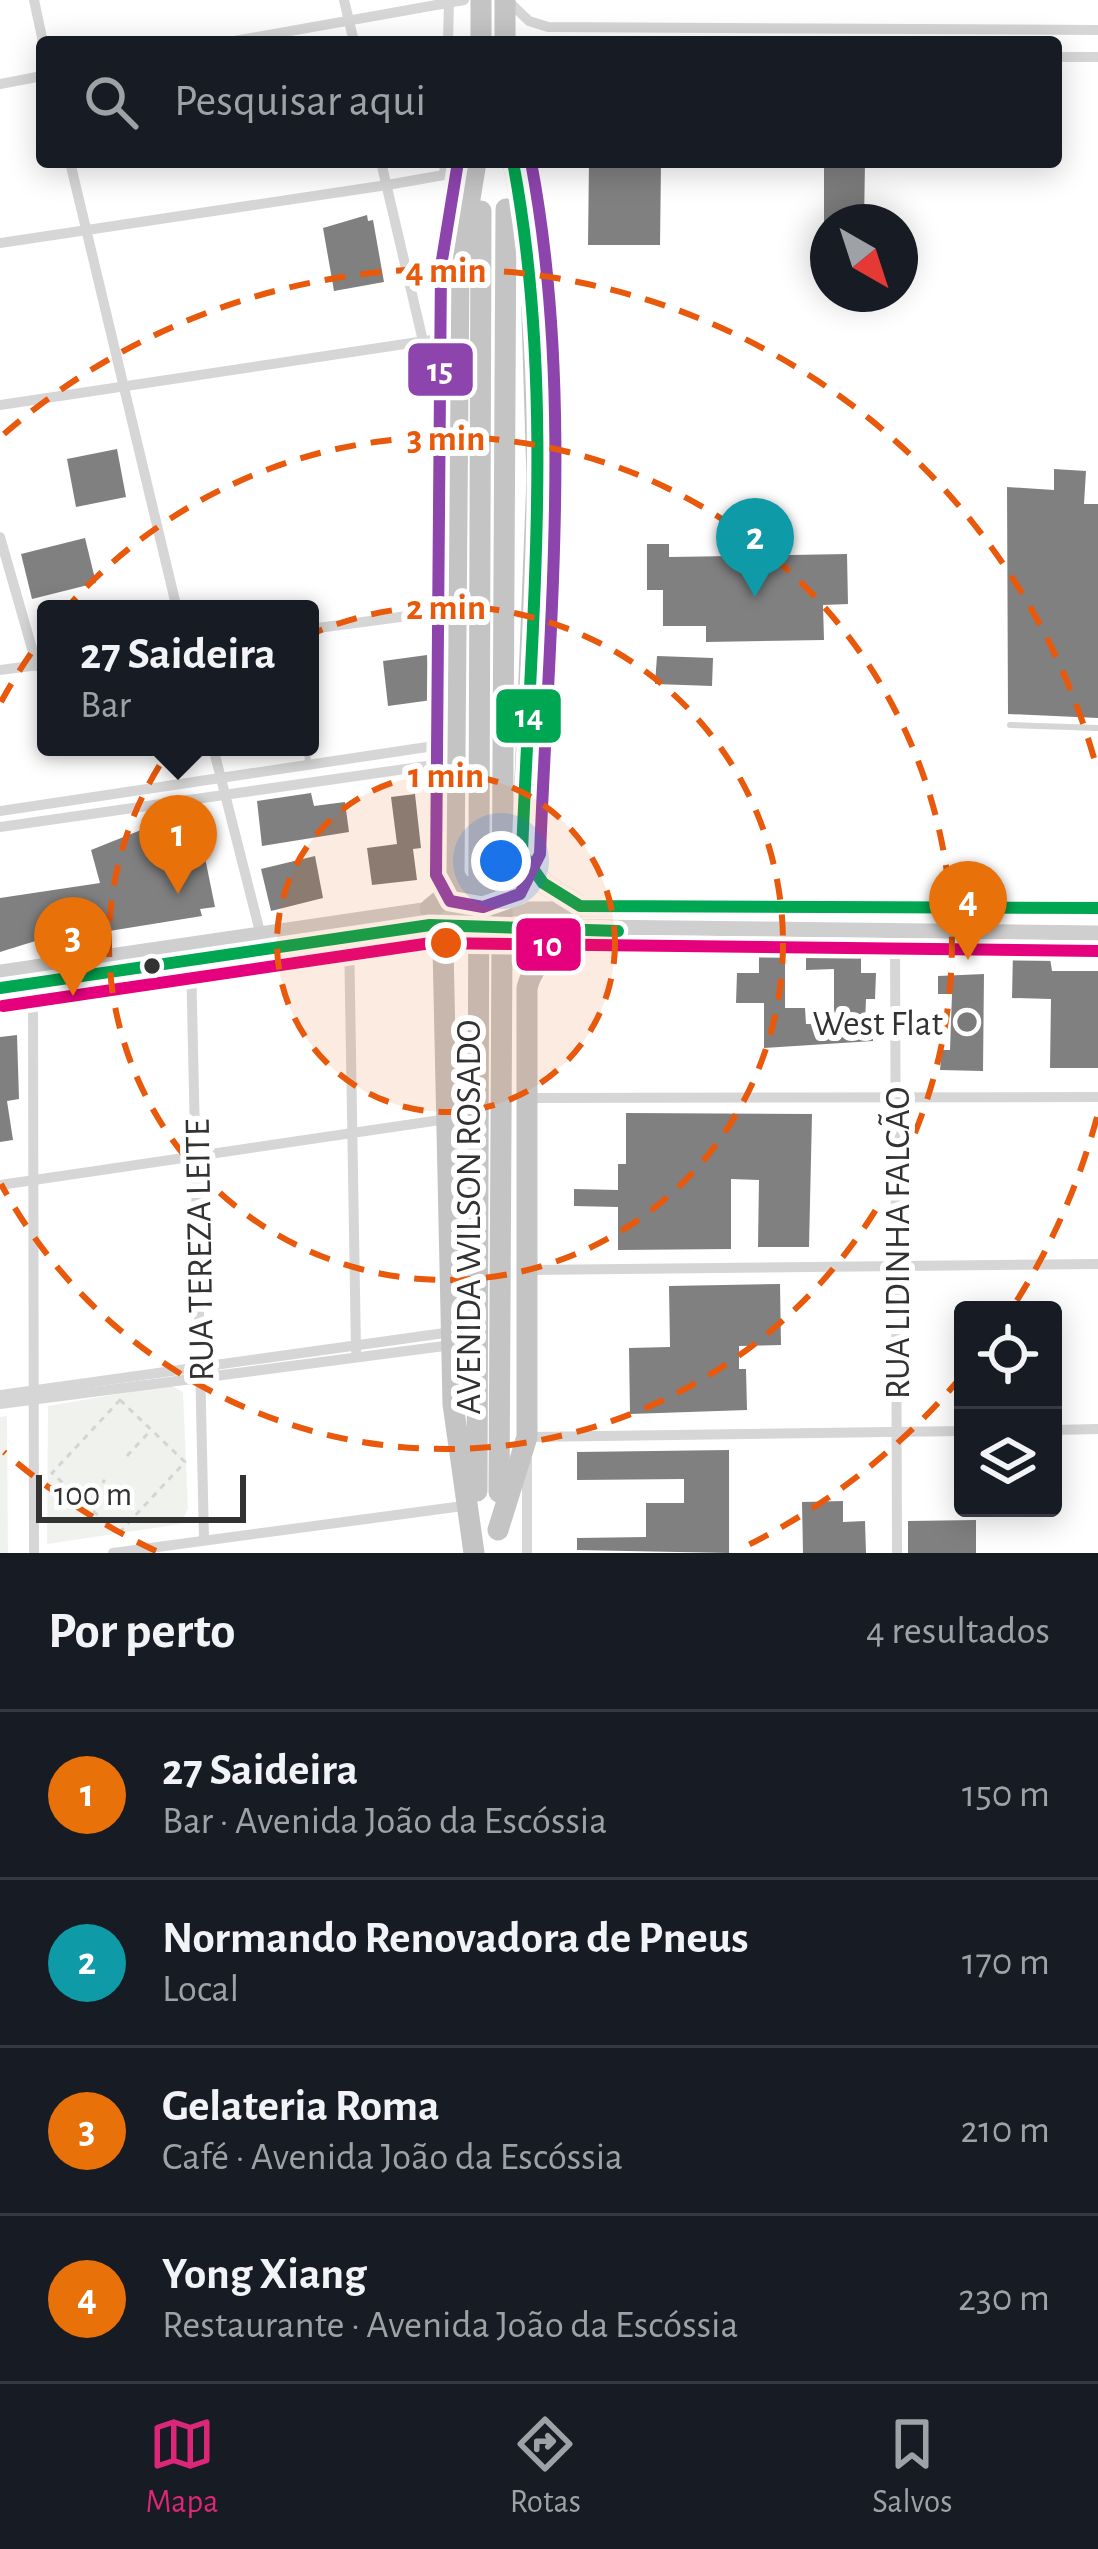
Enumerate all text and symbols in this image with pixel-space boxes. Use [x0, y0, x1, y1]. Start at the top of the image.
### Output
search box [36, 36, 1062, 168]
icon: search [78, 69, 144, 135]
text: Pesquisar aqui [174, 79, 426, 124]
north arrow [810, 204, 918, 312]
text: 4 min [405, 253, 487, 289]
line badge: 15 [406, 341, 475, 398]
text: 15 [427, 355, 453, 388]
text: 3 min [407, 421, 485, 457]
pin: 2 [716, 498, 794, 597]
text: 2 min [406, 590, 486, 626]
popup [37, 600, 319, 756]
text: 27 Saideira [80, 632, 276, 677]
text: Bar [80, 686, 131, 725]
line badge: 14 [494, 687, 563, 745]
text: 14 [515, 701, 543, 734]
text: 1 min [408, 758, 484, 794]
pin: 1 [139, 795, 217, 894]
your location [471, 831, 531, 891]
pin: 4 [929, 861, 1007, 960]
pin: 3 [34, 897, 112, 996]
line badge: 10 [514, 916, 583, 973]
centre of rings [425, 922, 467, 964]
text: 10 [533, 930, 563, 963]
unlabelled marker [141, 955, 163, 977]
place label: West Flat [812, 1006, 944, 1042]
marker: West Flat [954, 1009, 980, 1035]
street label: AVENIDA WILSON ROSADO [451, 1020, 487, 1414]
street label: RUA LIDINHA FALCÃO [877, 1087, 916, 1399]
street label: RUA TEREZA LEITE [180, 1118, 220, 1382]
map controls [954, 1301, 1062, 1517]
button: locate [954, 1301, 1062, 1409]
button: layers [954, 1409, 1062, 1517]
scale bar [36, 1469, 246, 1522]
text: 100 m [54, 1479, 132, 1512]
text: Por perto [48, 1606, 235, 1657]
text: 4 resultados [866, 1612, 1050, 1651]
text: 27 Saideira [162, 1748, 358, 1793]
text: 1 [80, 1775, 94, 1814]
text: 150 m [962, 1775, 1050, 1814]
text: Bar · Avenida João da Escóssia [162, 1802, 607, 1841]
text: Normando Renovadora de Pneus [162, 1916, 748, 1961]
text: 2 [78, 1943, 96, 1982]
text: 170 m [962, 1943, 1050, 1982]
text: Local [162, 1970, 239, 2009]
text: Gelateria Roma [162, 2084, 440, 2129]
text: 3 [79, 2111, 95, 2150]
text: 210 m [961, 2111, 1050, 2150]
text: Café · Avenida João da Escóssia [162, 2138, 623, 2177]
text: Yong Xiang [162, 2252, 367, 2297]
text: 4 [77, 2279, 97, 2318]
text: 230 m [958, 2279, 1050, 2318]
text: Restaurante · Avenida João da Escóssia [162, 2306, 739, 2345]
tab: Mapa [146, 2411, 219, 2523]
tab: Rotas [510, 2411, 581, 2523]
tab: Salvos [872, 2411, 952, 2523]

